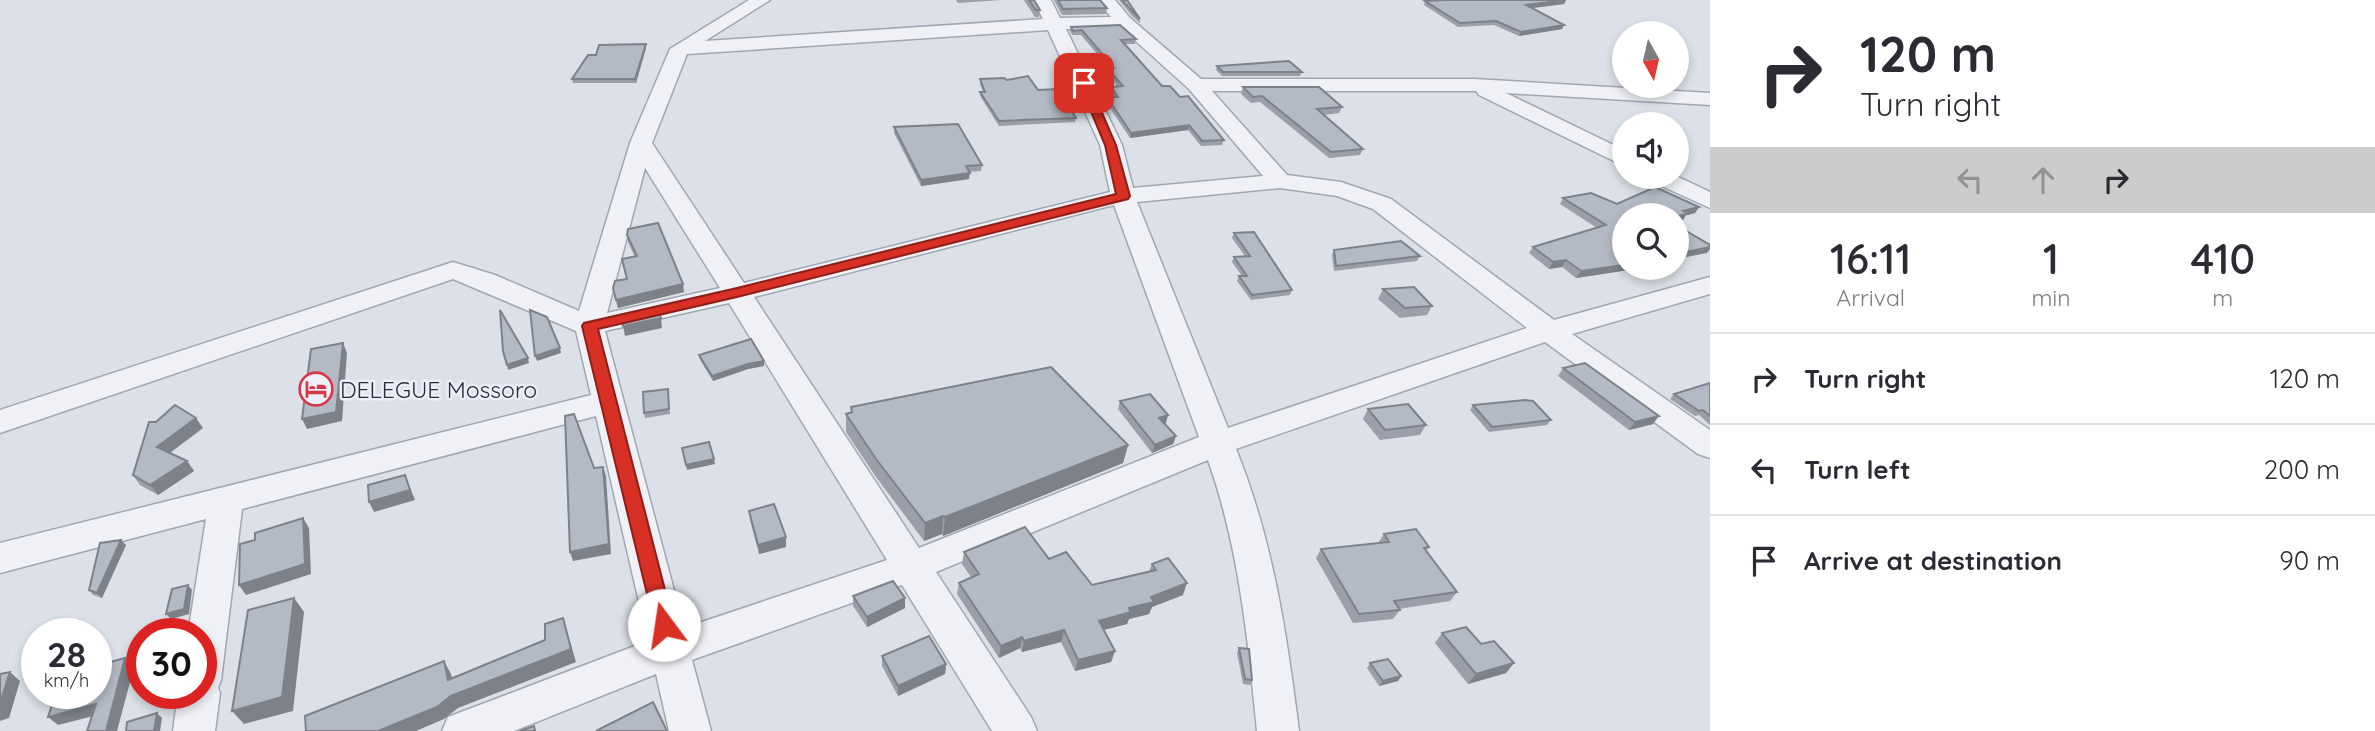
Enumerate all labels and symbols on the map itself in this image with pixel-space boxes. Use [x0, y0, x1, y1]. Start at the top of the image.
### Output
north arrow [1612, 21, 1689, 98]
pin [1054, 53, 1114, 113]
hotel icon: DELEGUE Mossoro [297, 370, 335, 408]
place label: DELEGUE Mossoro [340, 375, 537, 404]
position arrow [627, 588, 701, 662]
speed limit sign: 30 [126, 618, 217, 709]

